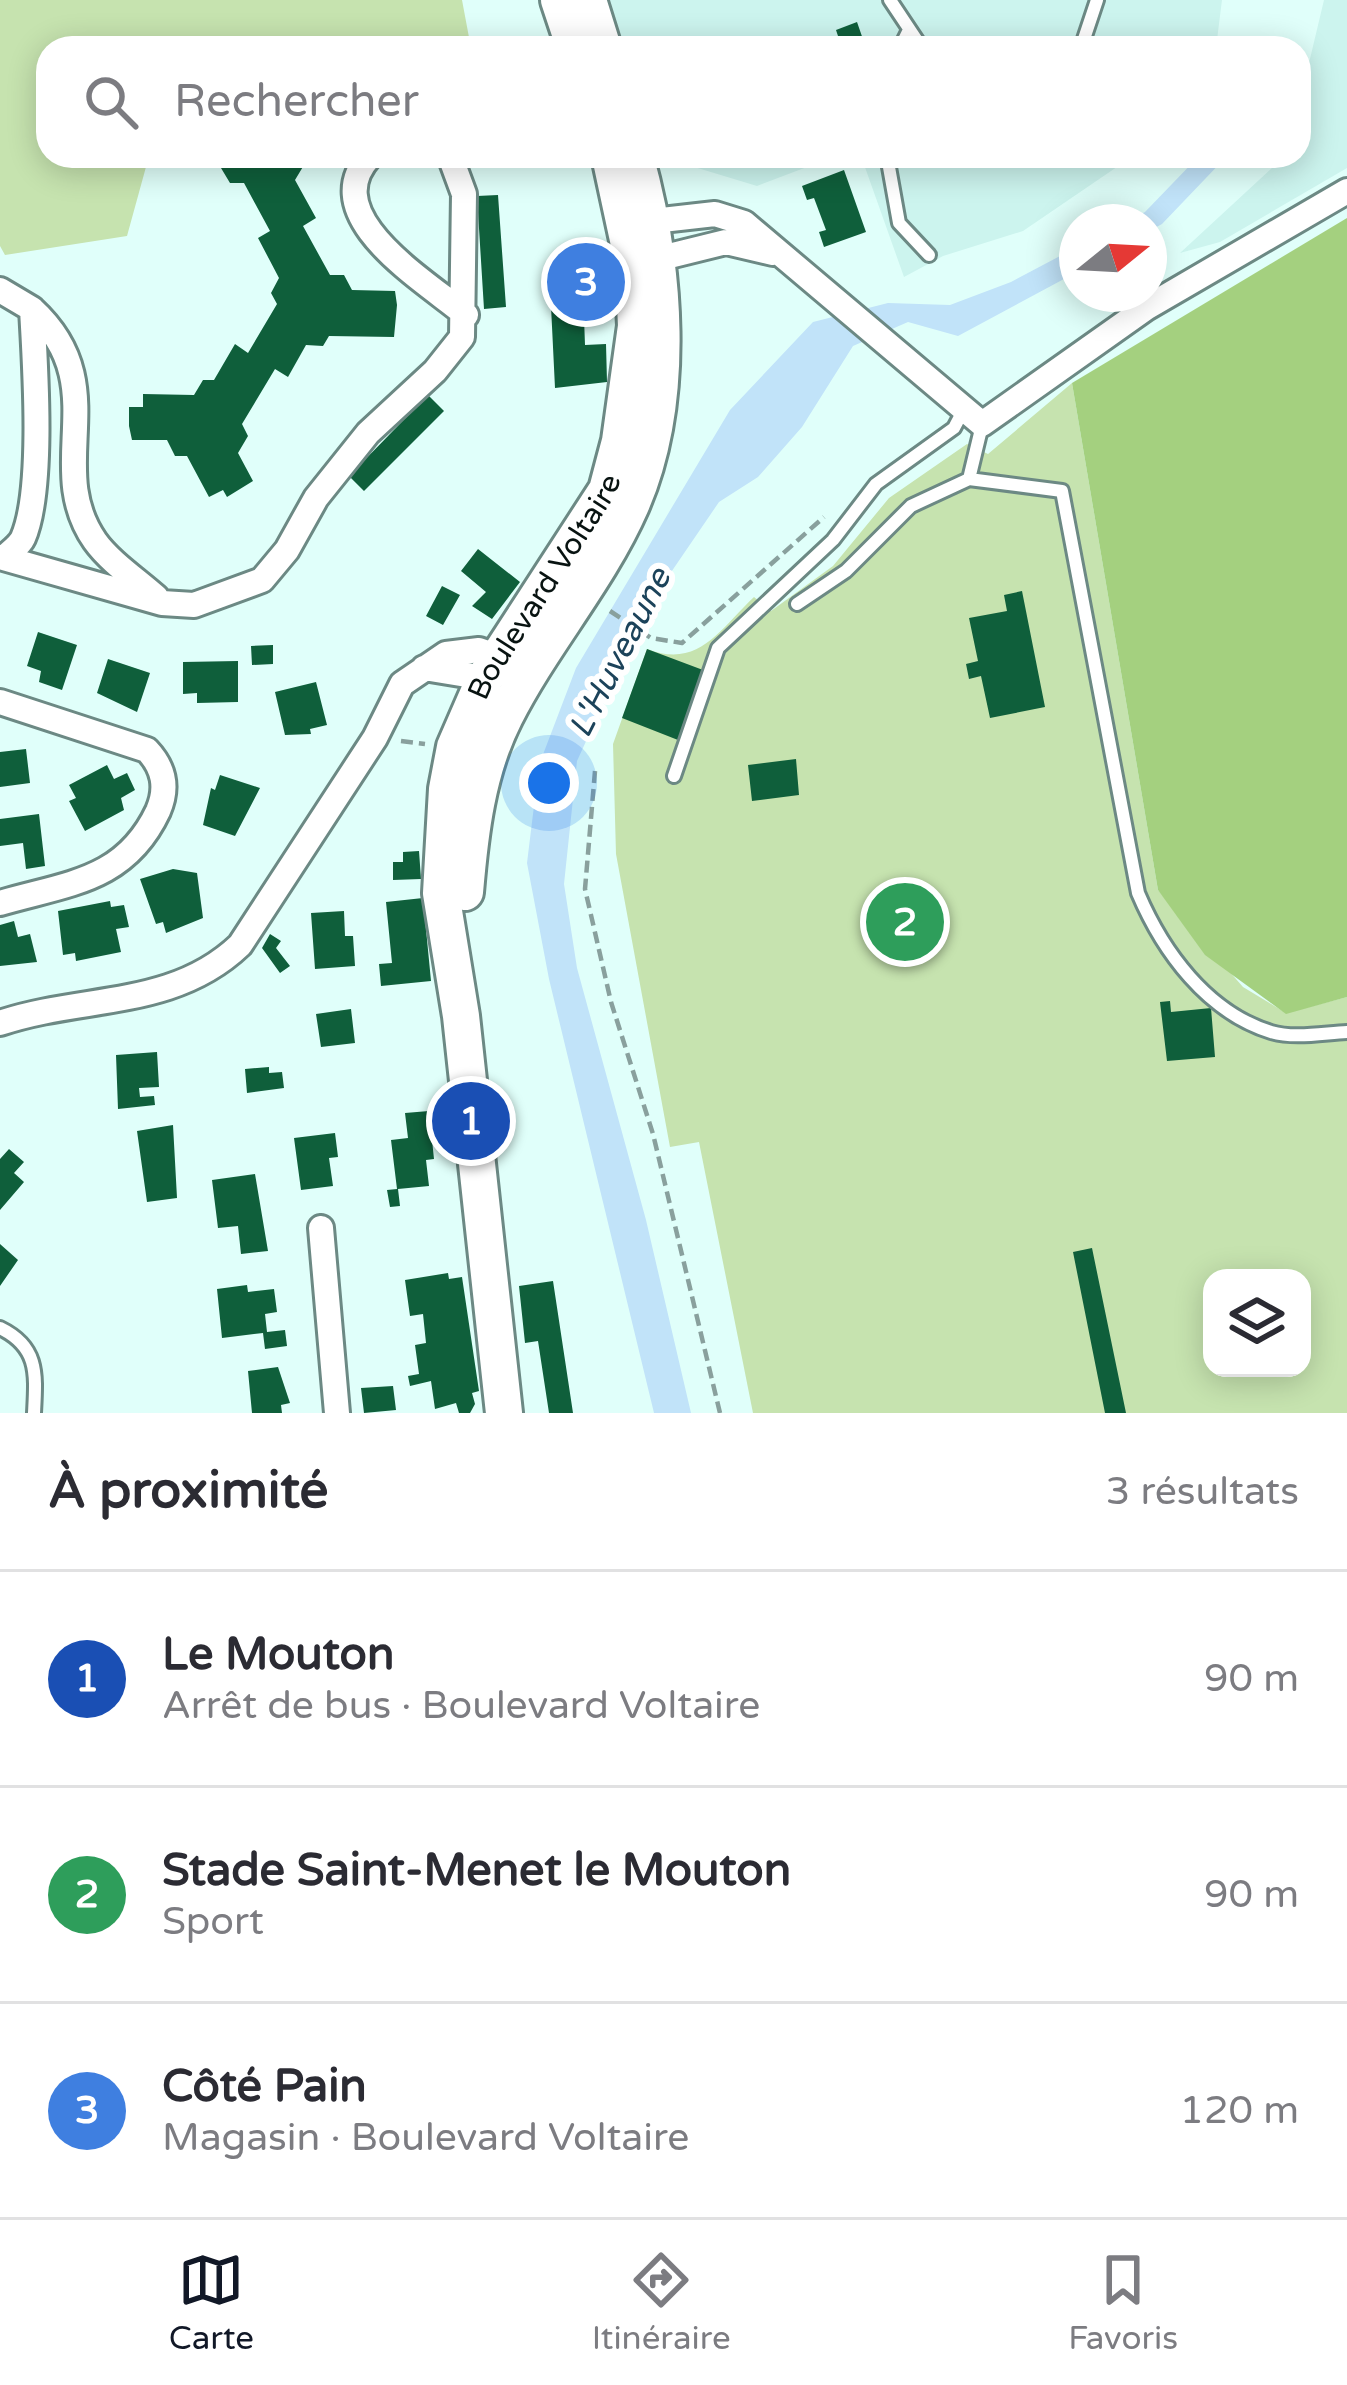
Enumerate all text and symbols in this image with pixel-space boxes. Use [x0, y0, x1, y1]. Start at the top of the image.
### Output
search box [36, 36, 1311, 168]
icon: search [78, 69, 144, 135]
text: Rechercher [174, 75, 419, 129]
north arrow [1059, 204, 1167, 312]
pin: 3 [547, 237, 625, 327]
street label: Boulevard Voltaire [459, 471, 629, 705]
water label: L'Huveaune [561, 560, 680, 744]
your location [519, 753, 579, 813]
pin: 2 [866, 877, 944, 967]
pin: 1 [432, 1076, 510, 1166]
map controls [1203, 1269, 1311, 1377]
button: layers [1203, 1269, 1311, 1377]
text: À proximité [48, 1460, 328, 1522]
text: 3 résultats [1106, 1468, 1299, 1515]
text: Le Mouton [162, 1628, 394, 1682]
text: 1 [75, 1655, 99, 1702]
text: 90 m [1204, 1655, 1299, 1702]
text: Arrêt de bus · Boulevard Voltaire [162, 1682, 760, 1729]
text: Stade Saint-Menet le Mouton [162, 1844, 791, 1898]
text: 2 [75, 1871, 99, 1918]
text: 90 m [1204, 1871, 1299, 1918]
text: Sport [162, 1898, 264, 1945]
text: Côté Pain [162, 2060, 367, 2114]
text: 3 [75, 2087, 99, 2134]
text: 120 m [1180, 2087, 1299, 2134]
text: Magasin · Boulevard Voltaire [162, 2114, 689, 2161]
tab: Carte [169, 2247, 254, 2358]
tab: Itinéraire [592, 2247, 731, 2358]
tab: Favoris [1068, 2247, 1178, 2358]

